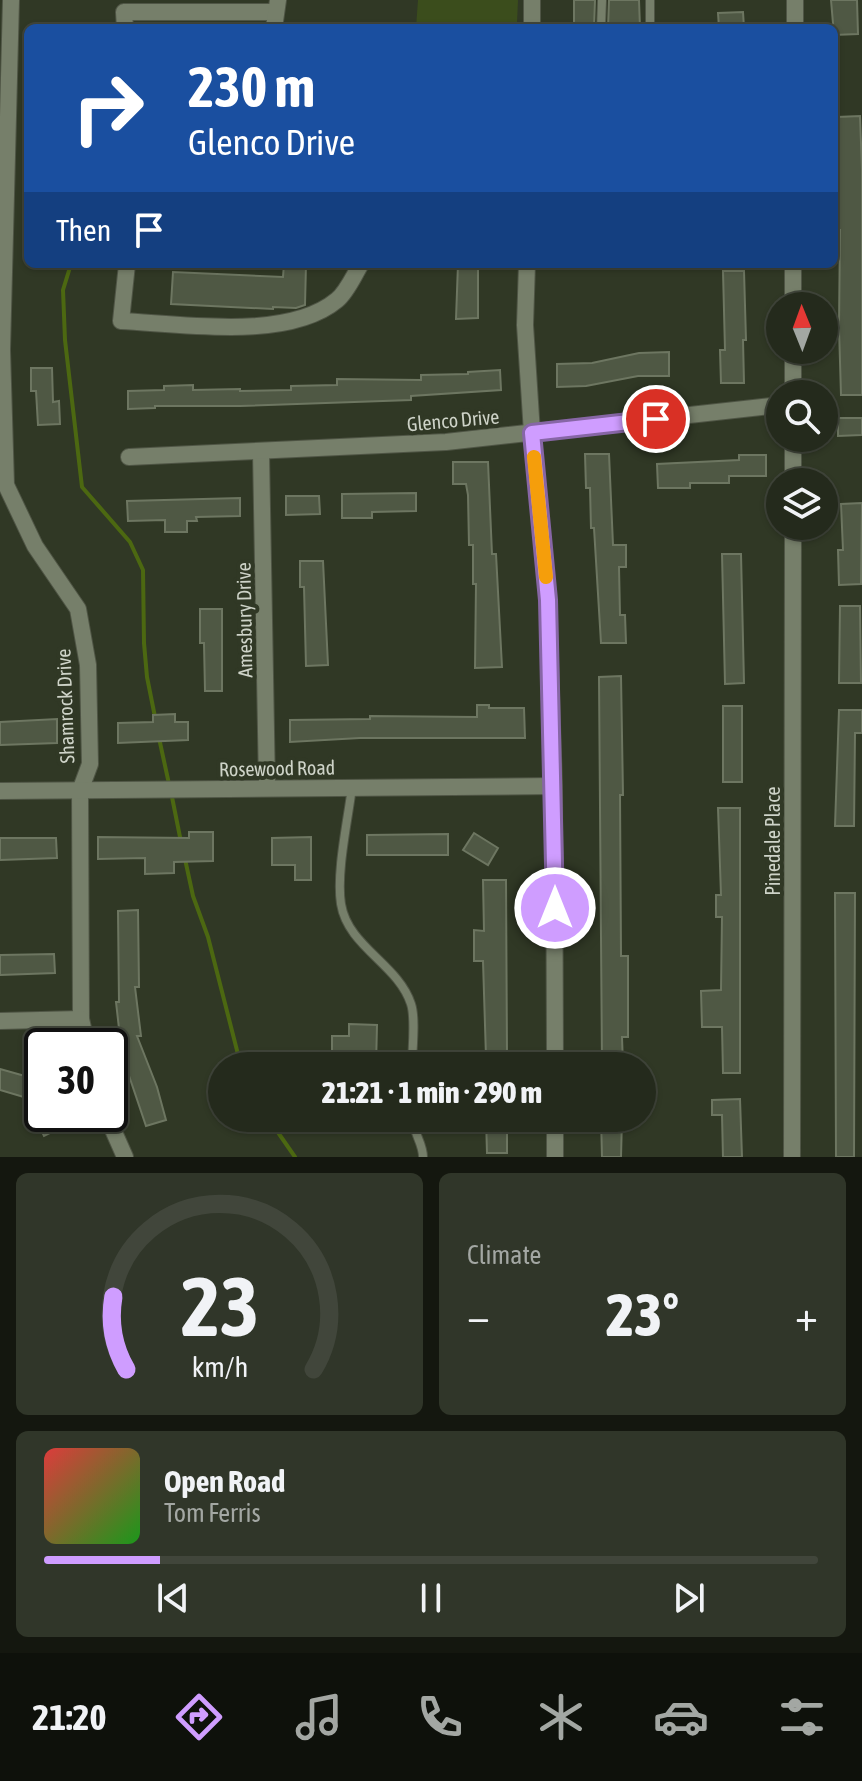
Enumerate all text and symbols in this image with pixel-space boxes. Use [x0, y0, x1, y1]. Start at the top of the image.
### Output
text: 230 m [188, 55, 315, 119]
icon: right [56, 56, 160, 160]
text: Glenco Drive [188, 121, 355, 163]
icon: arrive [127, 208, 171, 252]
text: Then [56, 213, 111, 247]
north arrow [766, 292, 838, 364]
map controls [766, 292, 838, 540]
button: search [766, 380, 838, 452]
pin [622, 385, 690, 453]
icon: arrive [634, 397, 678, 441]
street label: Glenco Drive [406, 404, 500, 436]
button: layers [766, 468, 838, 540]
street label: Amesbury Drive [231, 562, 257, 678]
street label: Shamrock Drive [52, 648, 78, 764]
street label: Rosewood Road [219, 755, 335, 781]
street label: Pinedale Place [761, 786, 784, 896]
position arrow [513, 866, 597, 950]
speed limit sign: 30 [24, 1028, 128, 1132]
text: 21:21 · 1 min · 290 m [322, 1075, 542, 1109]
text: Climate [467, 1240, 541, 1270]
text: 23 [180, 1258, 259, 1354]
text: 23° [606, 1280, 679, 1349]
text: − [467, 1290, 490, 1340]
text: + [795, 1290, 818, 1340]
text: km/h [191, 1350, 248, 1383]
text: Open Road [164, 1464, 285, 1498]
text: Tom Ferris [164, 1498, 261, 1528]
icon: previous [151, 1576, 195, 1620]
icon: pause [409, 1576, 453, 1620]
icon: next [667, 1576, 711, 1620]
icon: directions [171, 1689, 227, 1745]
icon: music [291, 1689, 347, 1745]
icon: phone [412, 1689, 468, 1745]
icon: climate [533, 1689, 589, 1745]
icon: car [653, 1689, 709, 1745]
icon: filters [774, 1689, 830, 1745]
text: 21:20 [32, 1696, 106, 1738]

